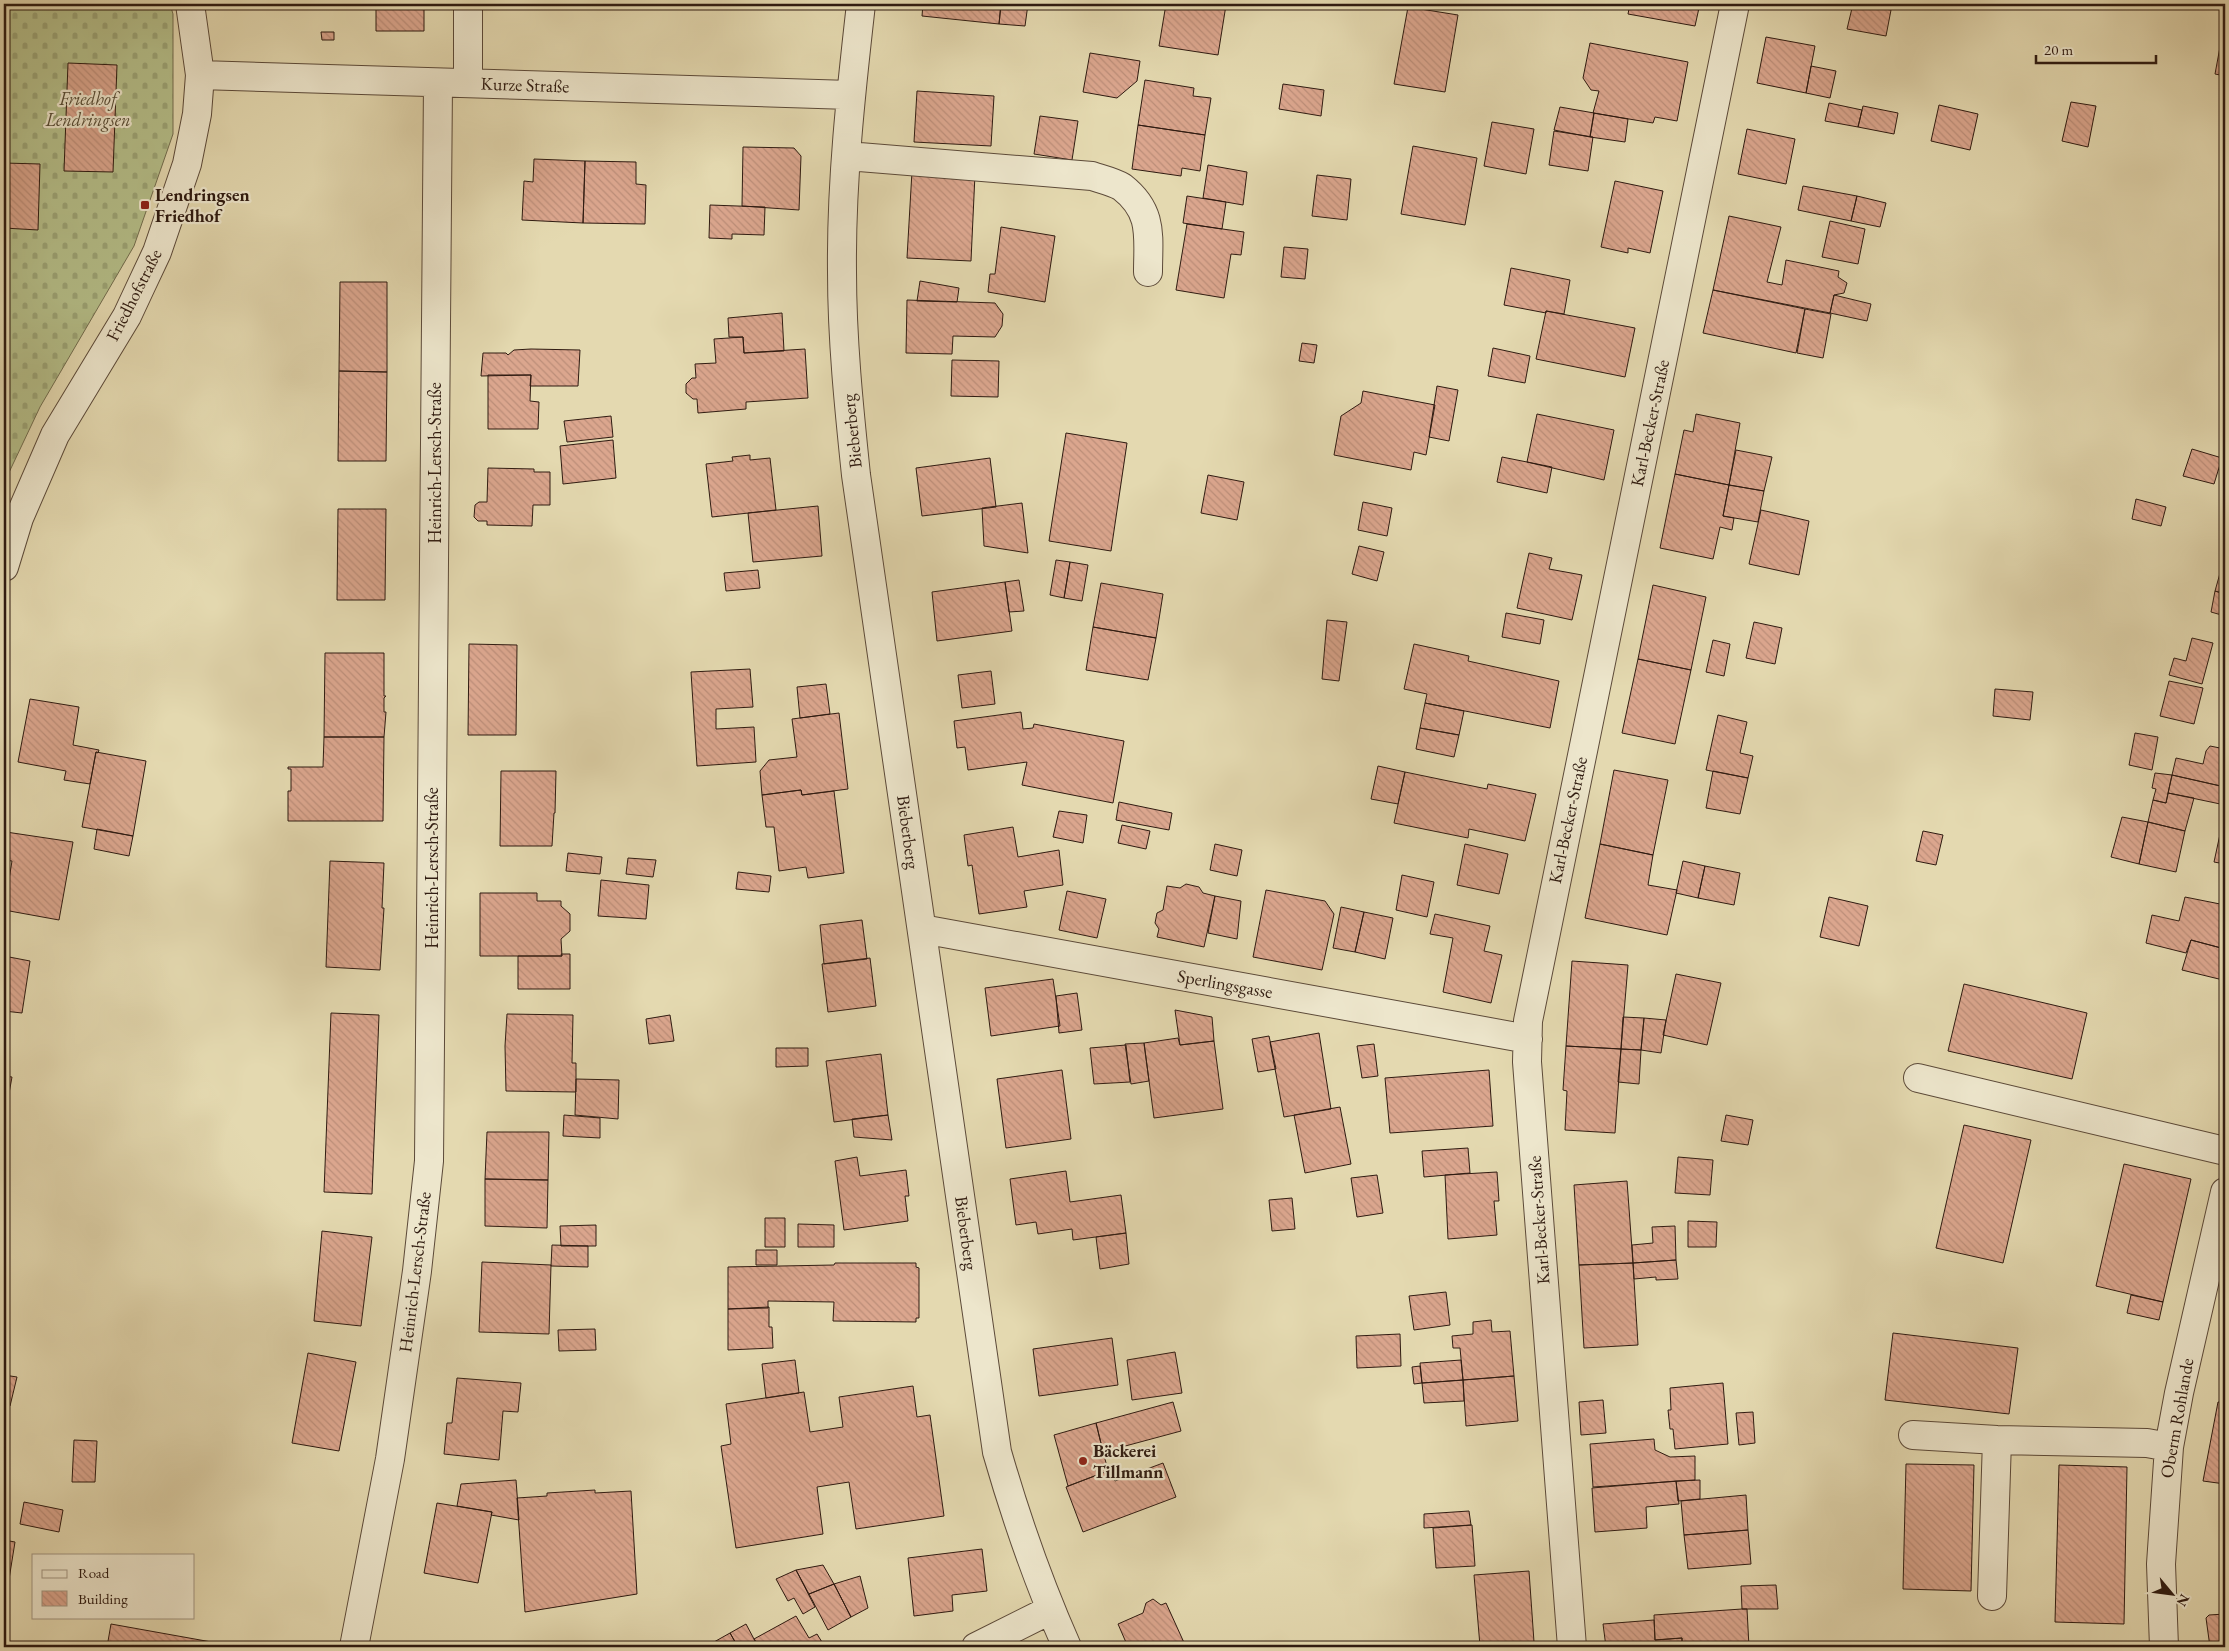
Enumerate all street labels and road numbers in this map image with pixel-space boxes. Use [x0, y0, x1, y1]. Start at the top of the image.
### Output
street label: Kurze Straße [480, 71, 570, 98]
street label: Friedhofstraße [101, 245, 167, 345]
street label: Karl-Becker-Straße [1625, 357, 1674, 488]
street label: Heinrich-Lersch-Straße [423, 382, 446, 544]
street label: Bieberberg [836, 393, 867, 469]
street label: Karl-Becker-Straße [1543, 754, 1592, 885]
street label: Heinrich-Lersch-Straße [420, 787, 443, 949]
street label: Bieberberg [892, 793, 925, 871]
street label: Sperlingsgasse [1176, 964, 1275, 1003]
street label: Karl-Becker-Straße [1523, 1155, 1554, 1285]
street label: Heinrich-Lersch-Straße [393, 1190, 436, 1354]
street label: Bieberberg [950, 1194, 983, 1272]
street label: Oberm Rohlande [2155, 1356, 2198, 1480]

